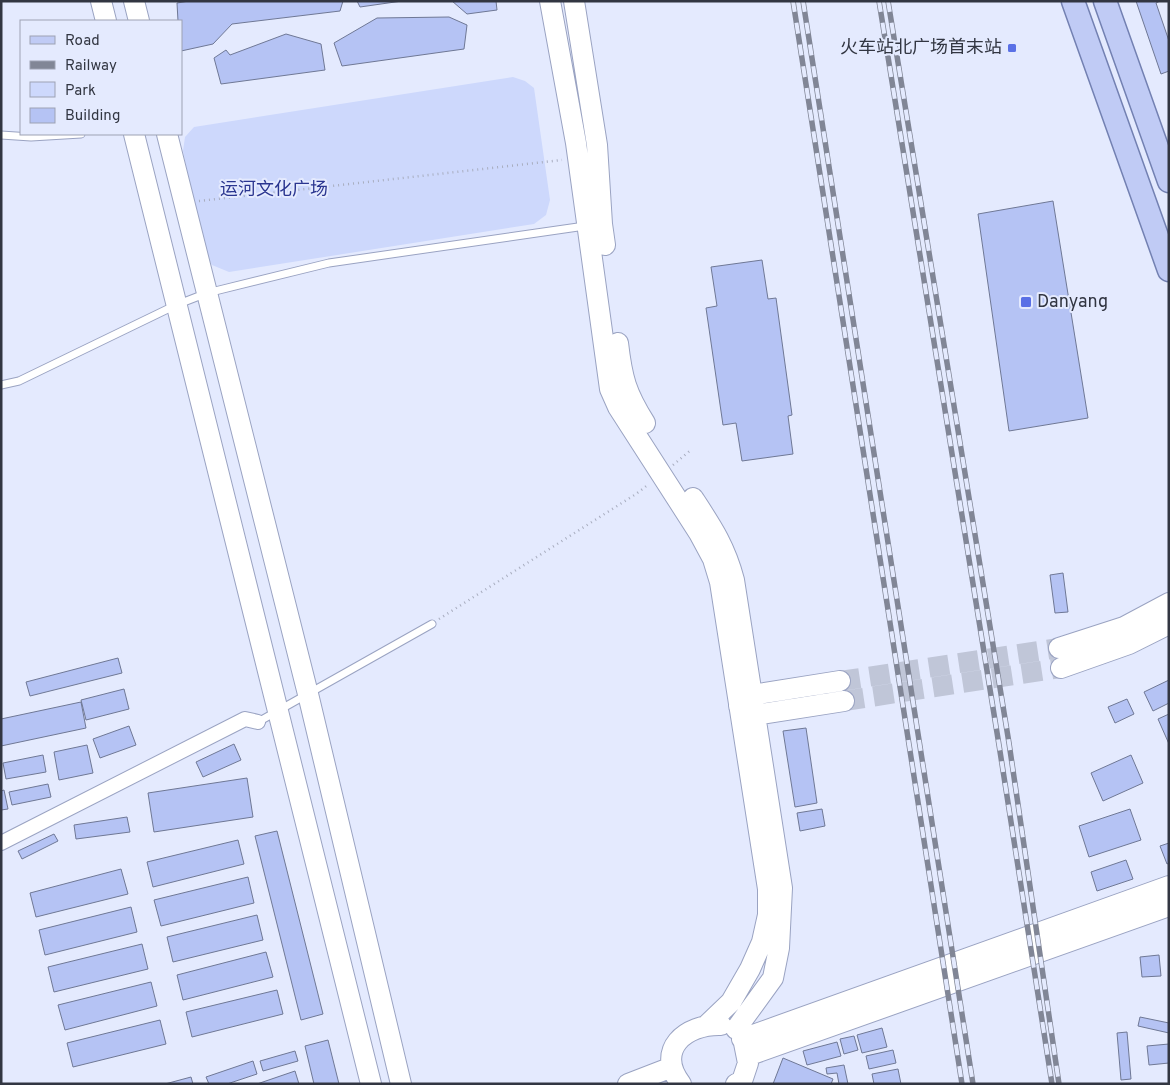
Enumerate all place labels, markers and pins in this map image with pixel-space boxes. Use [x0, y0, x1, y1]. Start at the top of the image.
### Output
place label: 火车站北广场首末站 [840, 37, 1002, 60]
marker: 火车站北广场首末站 [1006, 42, 1018, 54]
place label: Danyang [1037, 291, 1108, 314]
marker: Danyang [1019, 295, 1033, 309]

